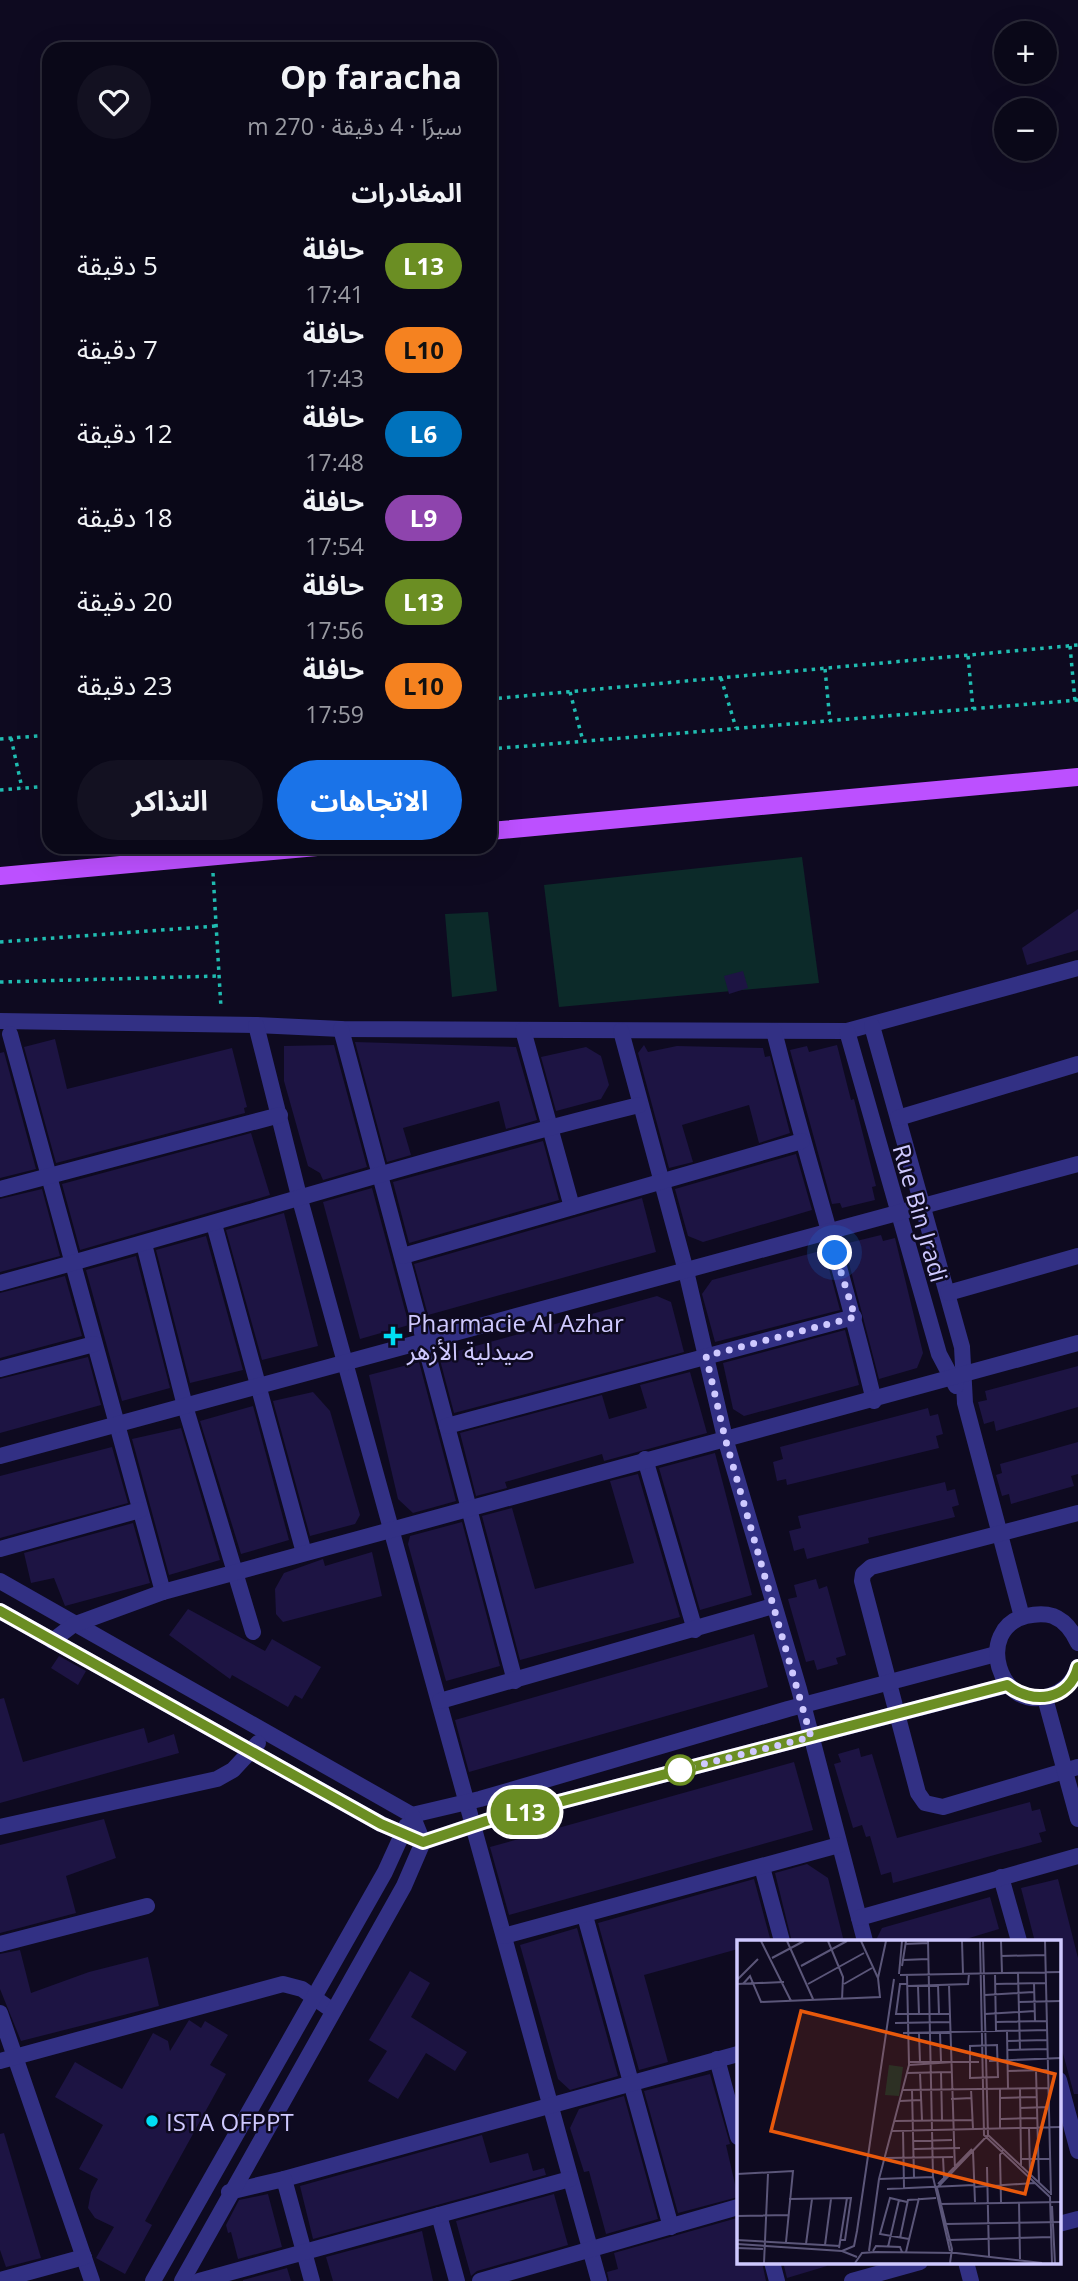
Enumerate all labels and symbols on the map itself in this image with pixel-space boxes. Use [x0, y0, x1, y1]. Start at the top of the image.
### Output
street label: Rue Bin Jradi [886, 1140, 956, 1286]
your location [817, 1235, 852, 1270]
place label: Pharmacie Al Azhar صيدلية الأزهر [406, 1306, 624, 1367]
marker: Pharmacie Al Azhar صيدلية الأزهر [385, 1328, 401, 1344]
unlabelled marker [665, 1755, 695, 1785]
line badge: L13 [485, 1789, 565, 1835]
inset map [737, 1940, 1060, 2264]
place label: ISTA OFPPT [166, 2105, 294, 2138]
marker: ISTA OFPPT [144, 2113, 160, 2129]

